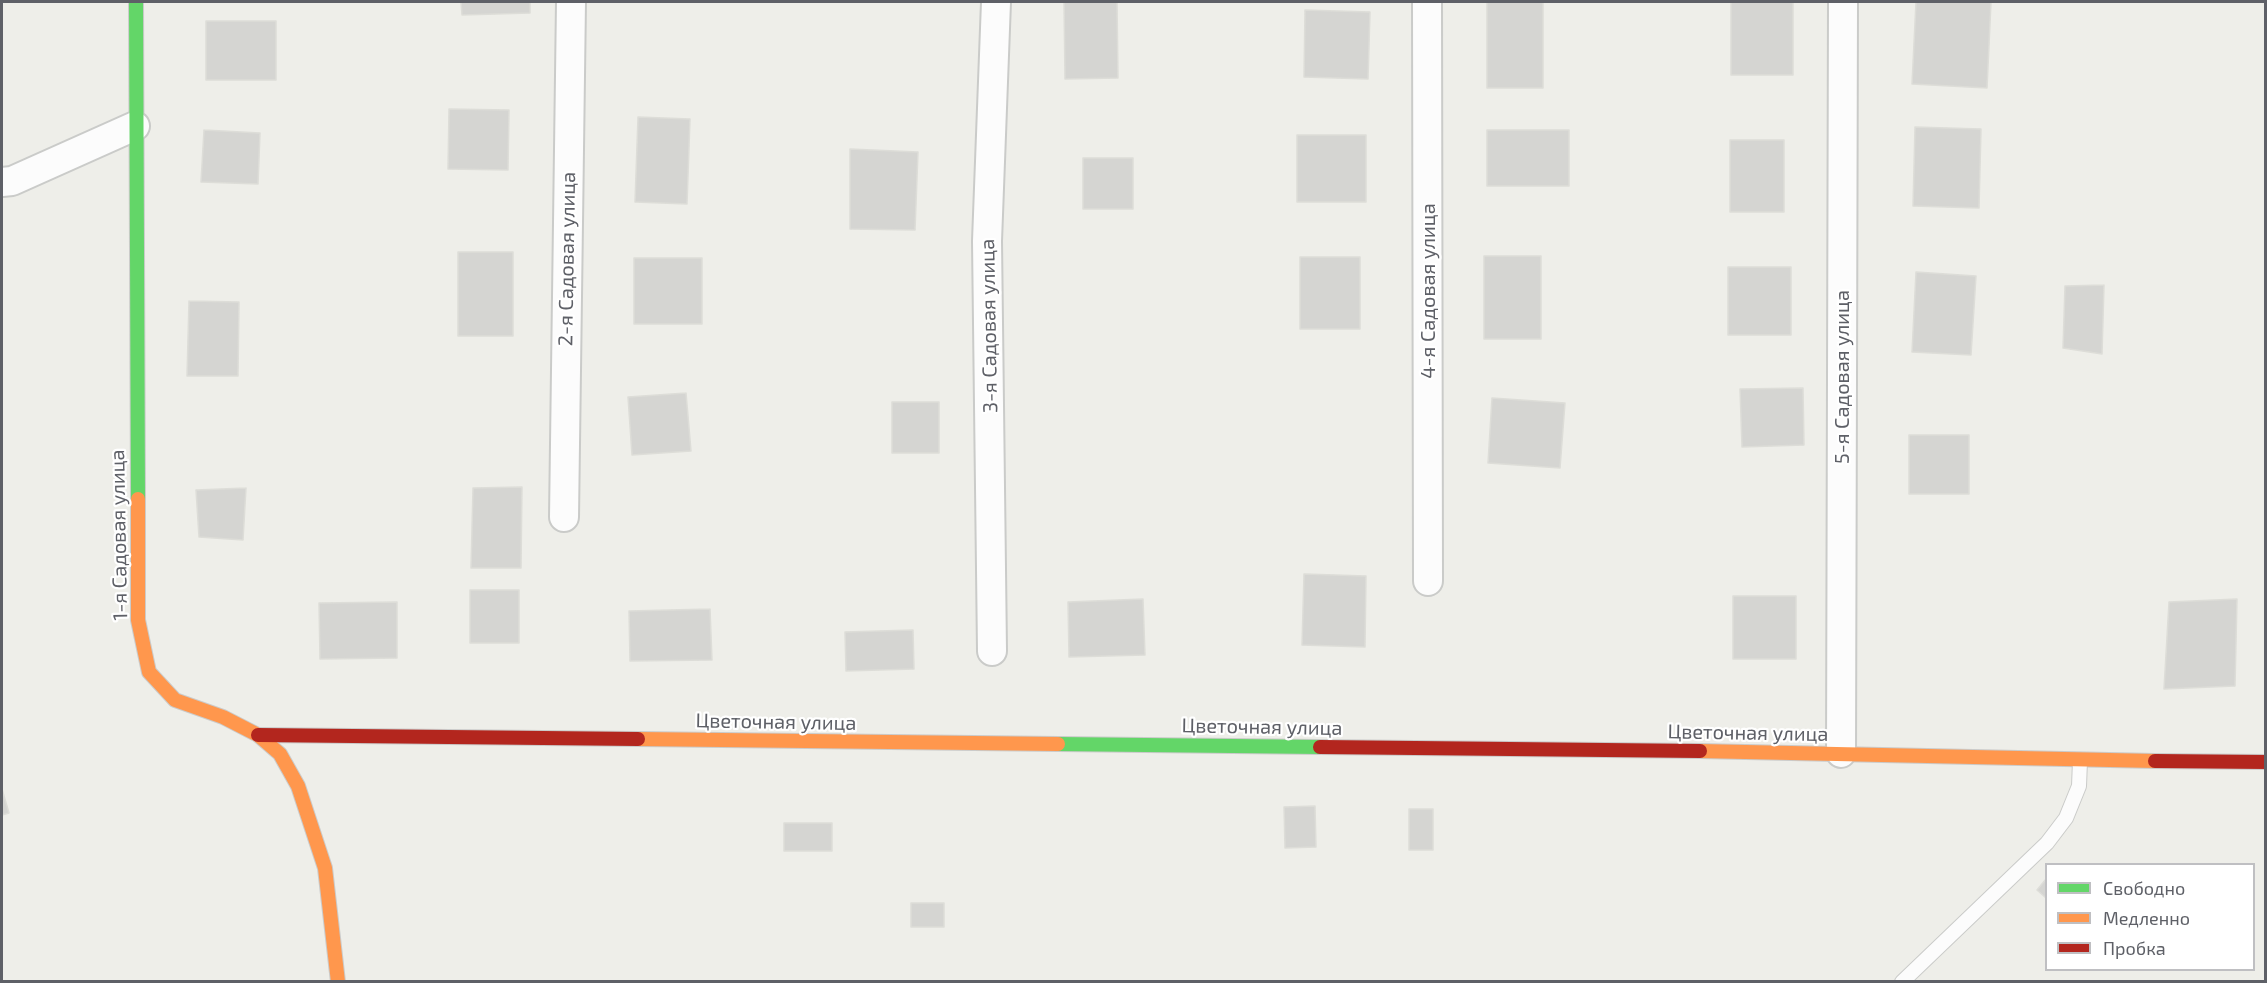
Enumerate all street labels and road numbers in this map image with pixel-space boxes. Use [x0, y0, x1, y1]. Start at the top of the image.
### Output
street label: 2-я Садовая улица [553, 172, 581, 346]
street label: 4-я Садовая улица [1416, 203, 1440, 379]
street label: 3-я Садовая улица [975, 239, 1003, 413]
street label: 5-я Садовая улица [1830, 290, 1854, 464]
street label: 1-я Садовая улица [106, 449, 132, 621]
street label: Цветочная улица [695, 709, 857, 735]
street label: Цветочная улица [1181, 714, 1343, 740]
street label: Цветочная улица [1667, 720, 1829, 746]

